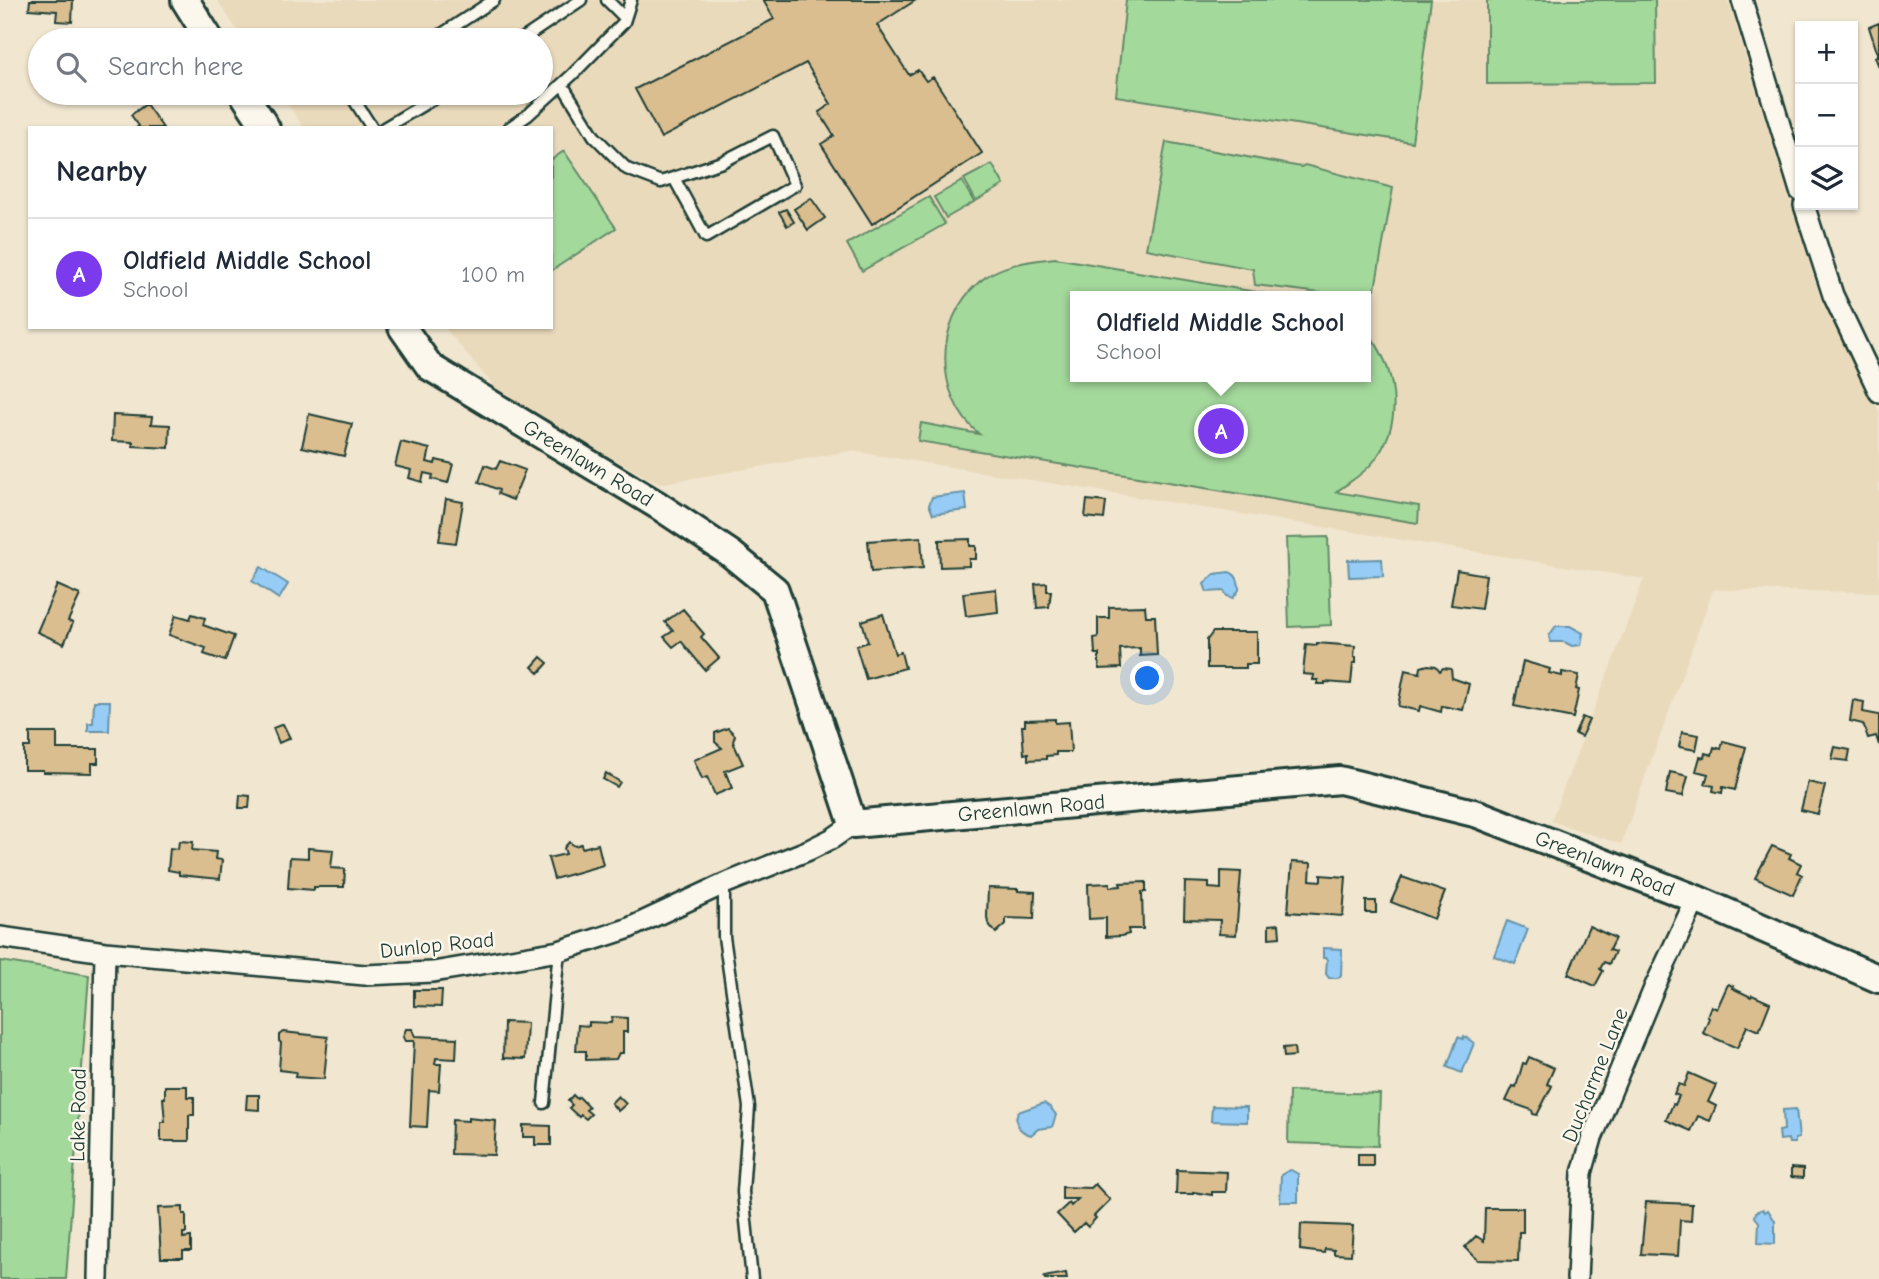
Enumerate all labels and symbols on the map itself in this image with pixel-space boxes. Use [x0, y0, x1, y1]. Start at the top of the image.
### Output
pin: A [1198, 405, 1244, 457]
street label: Greenlawn Road [519, 415, 658, 512]
your location [1130, 661, 1164, 695]
street label: Greenlawn Road [957, 789, 1106, 826]
street label: Greenlawn Road [1532, 825, 1678, 901]
street label: Dunlop Road [379, 927, 495, 963]
street label: Ducharme Lane [1557, 1004, 1633, 1146]
street label: Lake Road [65, 1068, 91, 1162]

